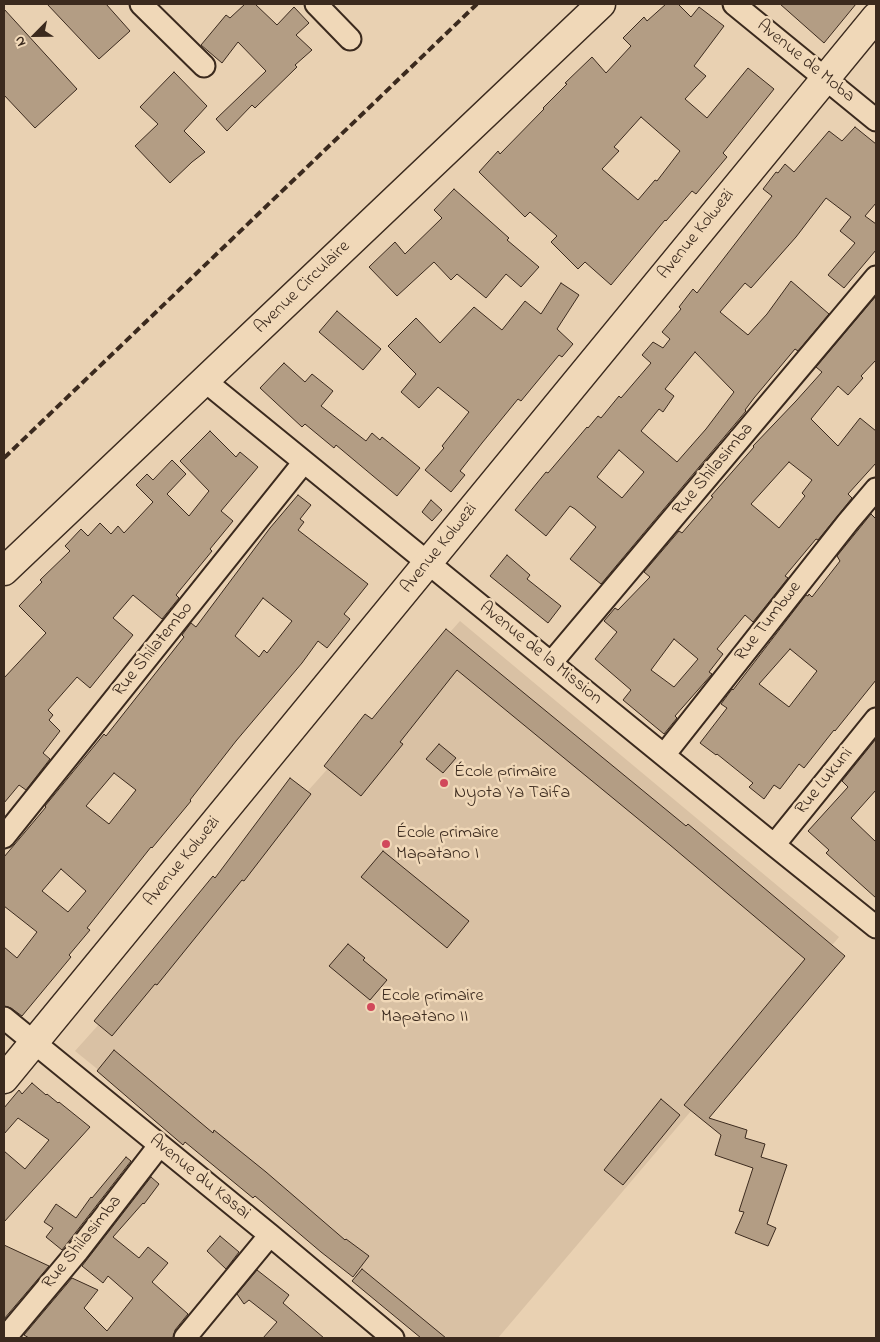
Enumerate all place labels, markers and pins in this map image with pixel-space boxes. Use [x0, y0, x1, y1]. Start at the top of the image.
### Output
place label: École primaire Nyota Ya Taifa [454, 762, 570, 804]
marker: École primaire Nyota Ya Taifa [438, 777, 450, 789]
place label: École primaire Mapatano I [396, 823, 498, 866]
marker: École primaire Mapatano I [380, 838, 392, 850]
place label: Ecole primaire Mapatano II [381, 986, 483, 1028]
marker: Ecole primaire Mapatano II [365, 1001, 377, 1013]

